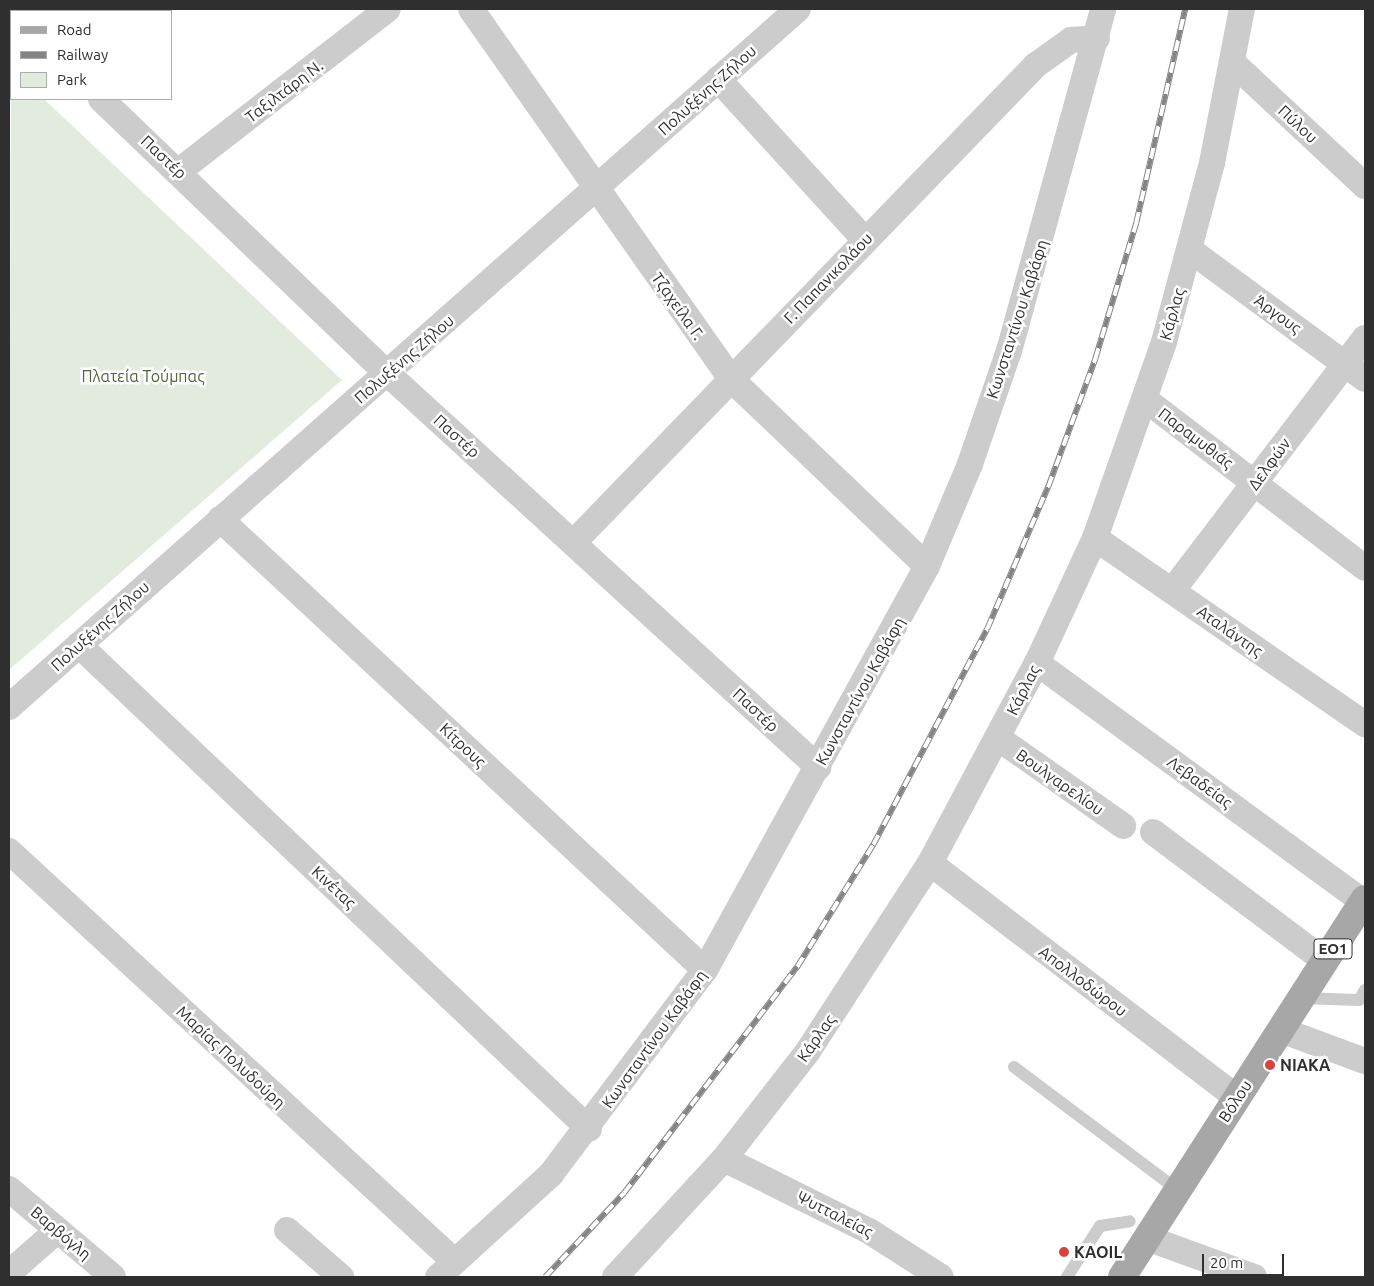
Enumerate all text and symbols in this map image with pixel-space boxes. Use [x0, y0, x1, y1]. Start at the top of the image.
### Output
legend [10, 10, 172, 100]
text: Road [57, 21, 92, 38]
street label: Πολυξένης Ζήλου [654, 41, 760, 139]
text: Railway [57, 46, 108, 63]
street label: Ταξιλτάρη Ν. [241, 56, 327, 126]
text: Park [57, 71, 87, 88]
street label: Πύλου [1274, 101, 1322, 147]
street label: Παστέρ [137, 131, 191, 183]
street label: Γ. Παπανικολάου [780, 228, 876, 328]
street label: Κωνσταντίνου Καβάφη [982, 237, 1052, 401]
street label: Τζαχείλα Γ. [648, 269, 708, 343]
street label: Κάρλας [1155, 286, 1189, 342]
street label: Άργους [1251, 291, 1305, 337]
street label: Πολυξένης Ζήλου [350, 311, 458, 407]
park label: Πλατεία Τούμπας [82, 366, 204, 386]
street label: Παραμυθιάς [1155, 404, 1237, 472]
street label: Παστέρ [430, 410, 484, 462]
street label: Δελφών [1244, 434, 1294, 494]
street label: Πολυξένης Ζήλου [47, 577, 153, 675]
street label: Αταλάντης [1193, 601, 1267, 661]
street label: Κωνσταντίνου Καβάφη [811, 614, 909, 768]
street label: Κάρλας [1002, 662, 1044, 718]
street label: Παστέρ [729, 684, 783, 736]
street label: Κίτρους [436, 719, 490, 771]
street label: Βουλγαρελίου [1013, 745, 1107, 819]
street label: Λεβαδείας [1164, 752, 1236, 812]
street label: Κινέτας [308, 862, 360, 912]
road number: ΕΟ1 [1313, 936, 1353, 962]
street label: Απολλοδώρου [1035, 942, 1131, 1020]
street label: Κωνσταντίνου Καβάφη [597, 966, 711, 1112]
street label: Μαρίας Πολυδούρη [173, 1002, 289, 1112]
street label: Κάρλας [793, 1011, 839, 1065]
place label: ΝΙΑΚΑ [1280, 1055, 1330, 1075]
marker: ΝΙΑΚΑ [1264, 1059, 1276, 1071]
street label: Βόλου [1214, 1076, 1256, 1126]
street label: Ψυτταλείας [794, 1187, 876, 1241]
street label: Βαρβόγλη [27, 1202, 95, 1264]
place label: KAOIL [1074, 1242, 1122, 1262]
scale bar [1204, 1244, 1286, 1276]
marker: KAOIL [1058, 1246, 1070, 1258]
text: 20 m [1210, 1254, 1243, 1271]

